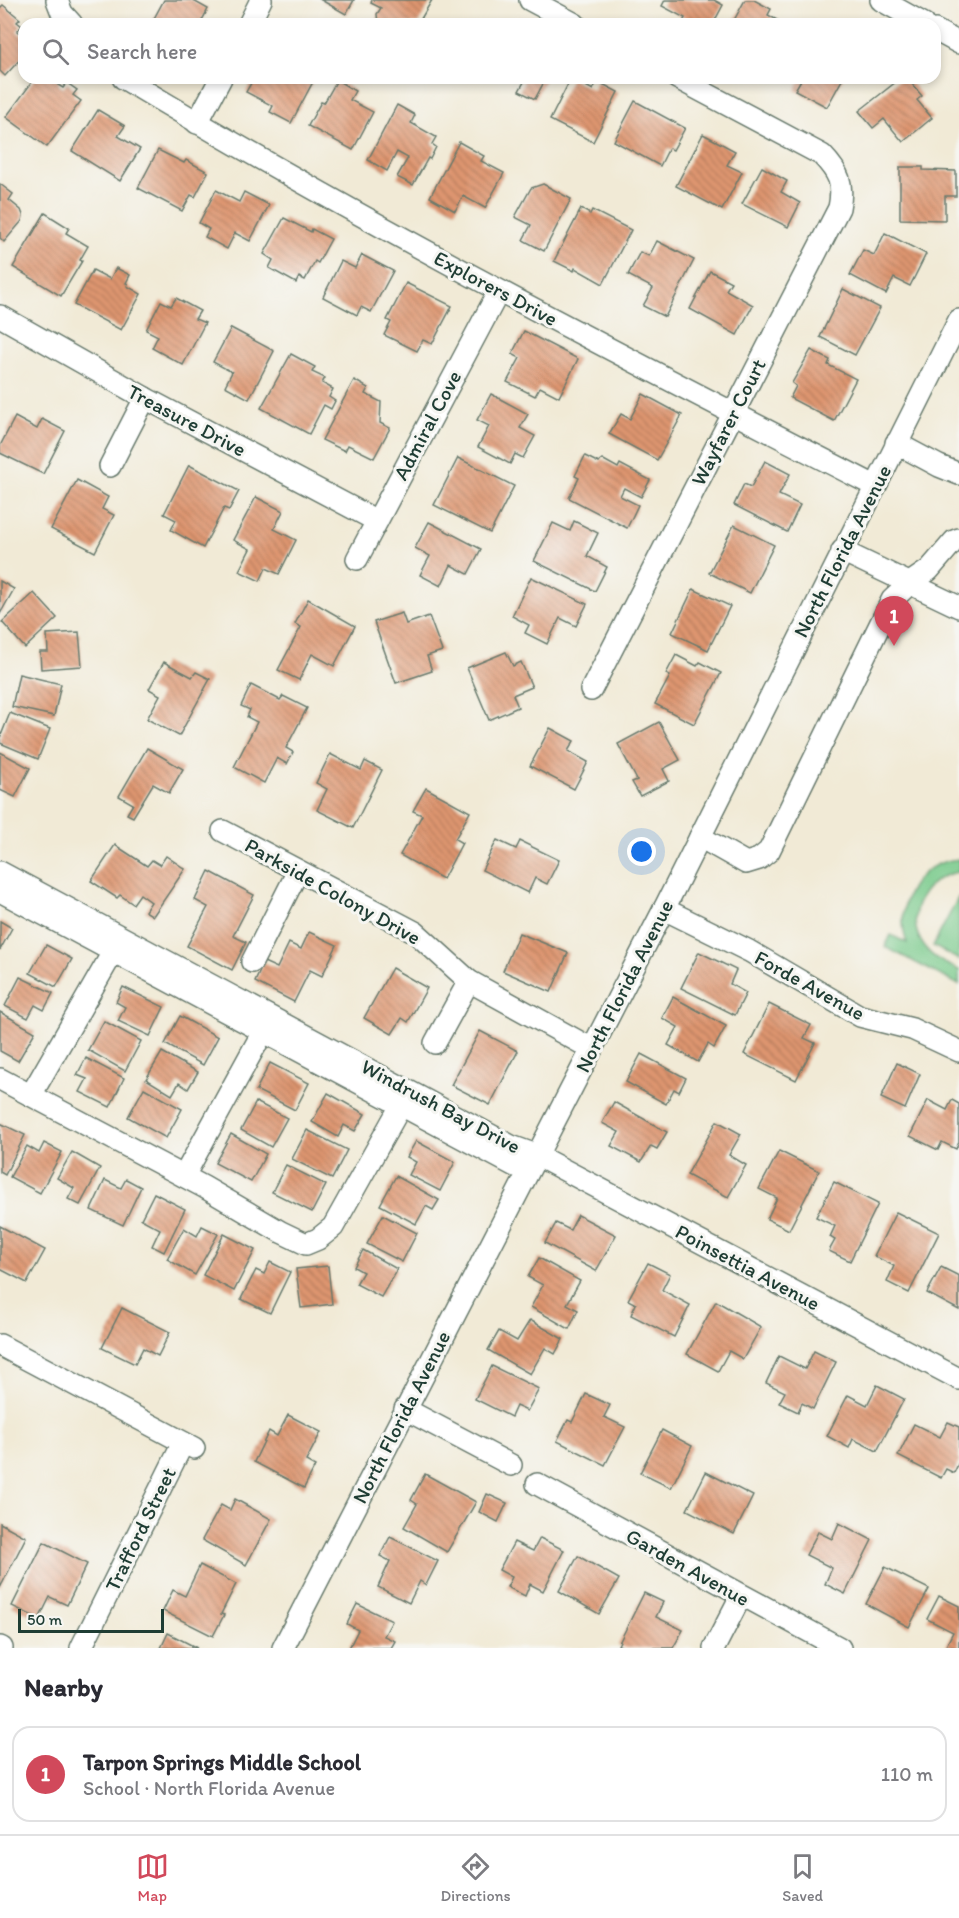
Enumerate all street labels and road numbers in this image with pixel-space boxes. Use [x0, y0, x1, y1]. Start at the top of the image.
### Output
street label: Explorers Drive [430, 245, 562, 331]
street label: Wayfarer Court [685, 354, 771, 490]
street label: Admiral Cove [388, 366, 466, 484]
street label: Treasure Drive [124, 378, 250, 462]
street label: North Florida Avenue [788, 460, 896, 642]
street label: Parkside Colony Drive [241, 832, 425, 950]
street label: North Florida Avenue [570, 895, 678, 1077]
street label: Forde Avenue [751, 945, 869, 1025]
street label: Windrush Bay Drive [357, 1053, 525, 1159]
street label: Poinsettia Avenue [672, 1218, 825, 1316]
street label: North Florida Avenue [347, 1326, 455, 1508]
street label: Trafford Street [99, 1463, 181, 1595]
street label: Garden Avenue [622, 1523, 754, 1611]

